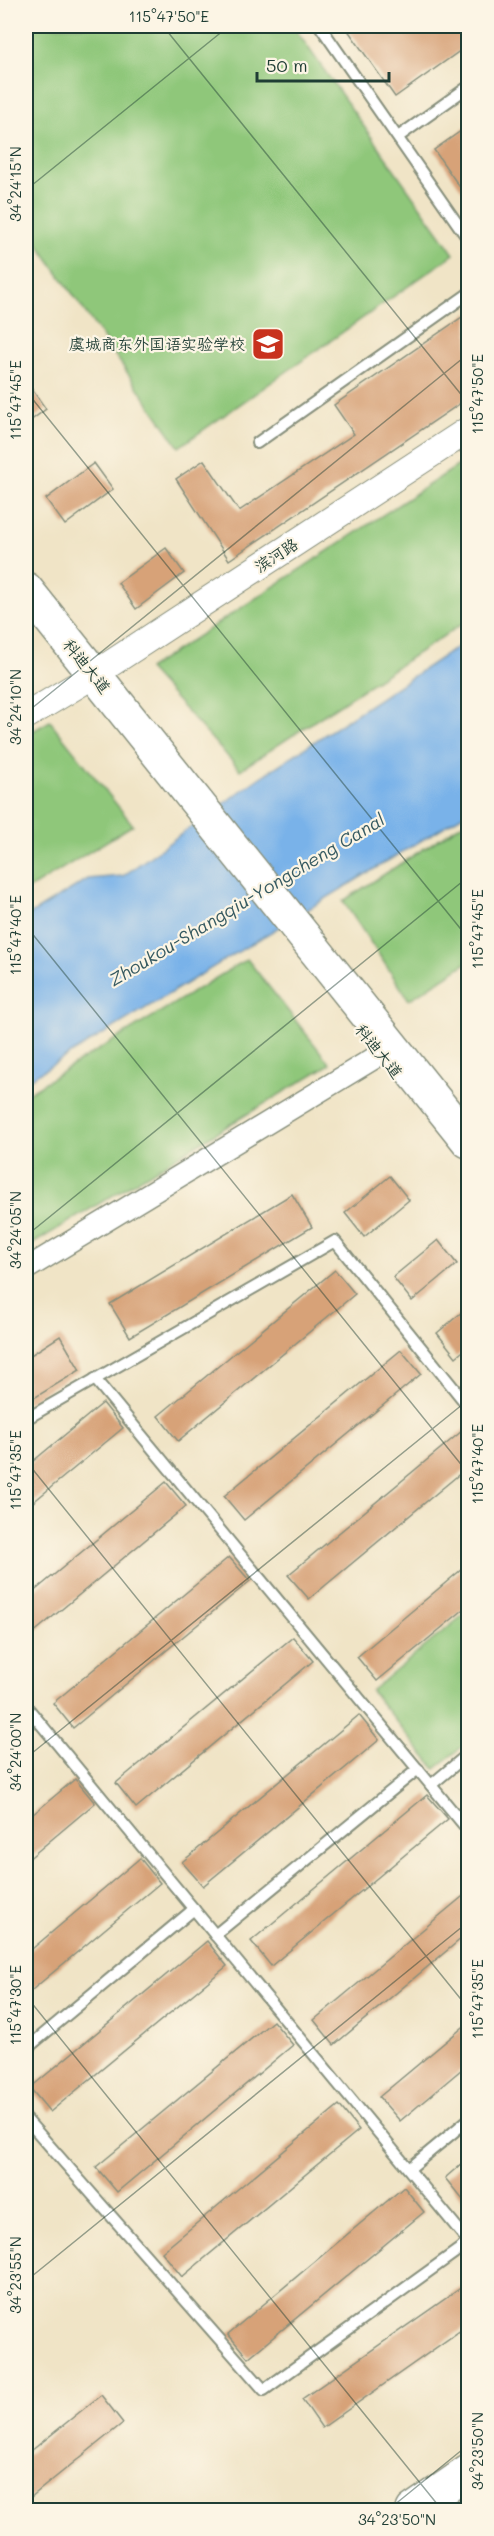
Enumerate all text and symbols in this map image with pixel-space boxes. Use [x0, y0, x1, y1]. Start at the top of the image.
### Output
text: 115°47'50"E [129, 6, 210, 26]
scale bar [257, 45, 389, 83]
text: 50 m [266, 53, 308, 77]
text: 34°24'15"N [5, 146, 25, 222]
school or university icon: 虞城商东外国语实验学校 [250, 326, 286, 362]
place label: 虞城商东外国语实验学校 [69, 333, 245, 354]
text: 115°47'50"E [467, 353, 487, 434]
text: 115°47'45"E [5, 360, 25, 440]
street label: 滨河路 [250, 533, 302, 576]
street label: 科迪大道 [59, 634, 116, 697]
text: 34°24'10"N [5, 669, 25, 745]
water label: Zhoukou-Shangqiu-Yongcheng Canal [104, 807, 389, 991]
text: 115°47'45"E [467, 889, 487, 969]
text: 115°47'40"E [5, 894, 25, 975]
street label: 科迪大道 [351, 1019, 408, 1082]
text: 34°24'05"N [5, 1191, 25, 1269]
text: 115°47'40"E [467, 1423, 487, 1504]
text: 115°47'35"E [5, 1430, 25, 1510]
text: 34°24'00"N [5, 1713, 25, 1791]
text: 115°47'35"E [467, 1959, 487, 2039]
text: 115°47'30"E [5, 1964, 25, 2045]
text: 34°23'55"N [5, 2236, 25, 2314]
text: 34°23'50"N [467, 2412, 487, 2490]
text: 34°23'50"N [358, 2509, 436, 2529]

